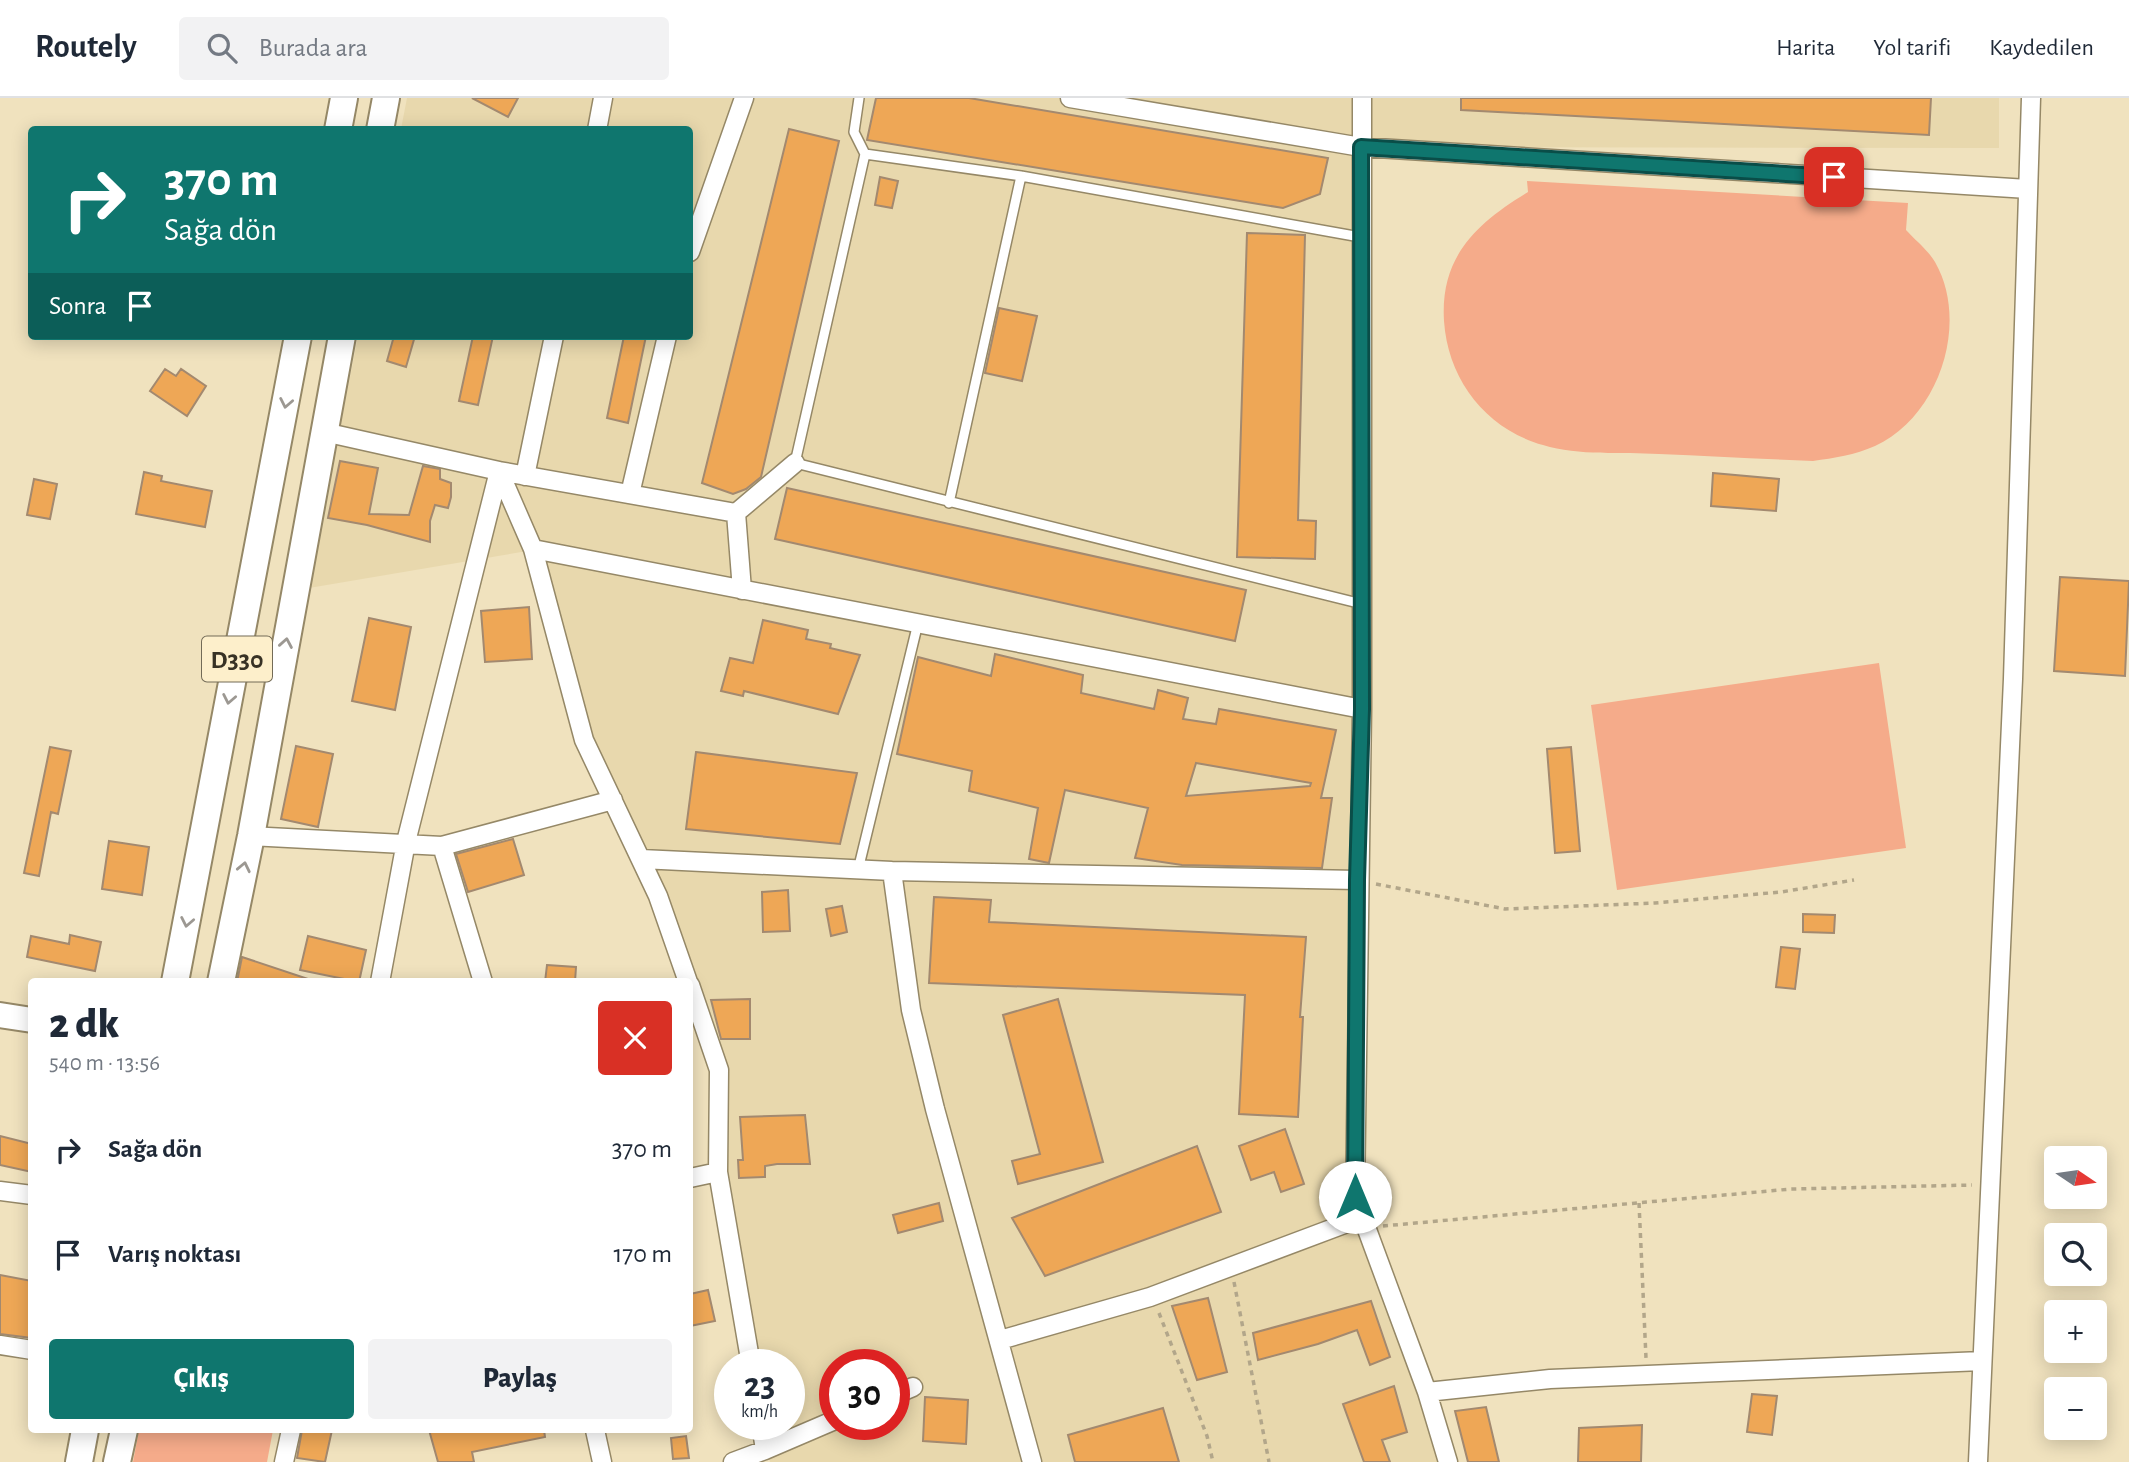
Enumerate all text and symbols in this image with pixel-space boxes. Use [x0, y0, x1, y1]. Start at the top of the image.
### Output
search box [179, 17, 669, 80]
icon: search [203, 29, 241, 67]
text: Routely [35, 31, 137, 64]
text: Burada ara [259, 35, 367, 61]
text: Harita [1776, 36, 1835, 60]
text: Yol tarifi [1873, 36, 1951, 60]
text: Kaydedilen [1989, 36, 2094, 60]
pin [1804, 147, 1864, 207]
icon: right [49, 154, 140, 245]
text: 370 m [164, 156, 279, 205]
icon: arrive [1815, 158, 1853, 196]
text: Sağa dön [164, 214, 277, 246]
icon: arrive [121, 287, 159, 325]
text: Sonra [49, 293, 107, 319]
one-way arrow [279, 397, 294, 409]
road number: D330 [202, 636, 272, 681]
one-way arrow [277, 637, 292, 649]
one-way arrow [223, 693, 238, 705]
one-way arrow [236, 861, 251, 873]
one-way arrow [180, 916, 195, 928]
button: close [598, 1001, 672, 1075]
text: 2 dk [49, 1003, 119, 1045]
text: 540 m · 13:56 [49, 1052, 160, 1075]
icon: right [49, 1131, 87, 1169]
text: Sağa dön [108, 1136, 202, 1162]
text: 370 m [612, 1136, 672, 1162]
north arrow [2044, 1146, 2107, 1209]
map controls [2044, 1146, 2107, 1440]
position arrow [1318, 1160, 1392, 1234]
button: search [2044, 1223, 2107, 1286]
icon: arrive [49, 1236, 87, 1274]
text: Varış noktası [108, 1241, 241, 1267]
text: 170 m [613, 1241, 672, 1267]
button: + [2044, 1300, 2107, 1363]
button: Çıkış [49, 1339, 354, 1419]
button: Paylaş [368, 1339, 672, 1419]
speed limit sign: 30 [819, 1349, 910, 1440]
text: 23 [744, 1368, 775, 1403]
button: − [2044, 1377, 2107, 1440]
text: km/h [741, 1403, 778, 1421]

